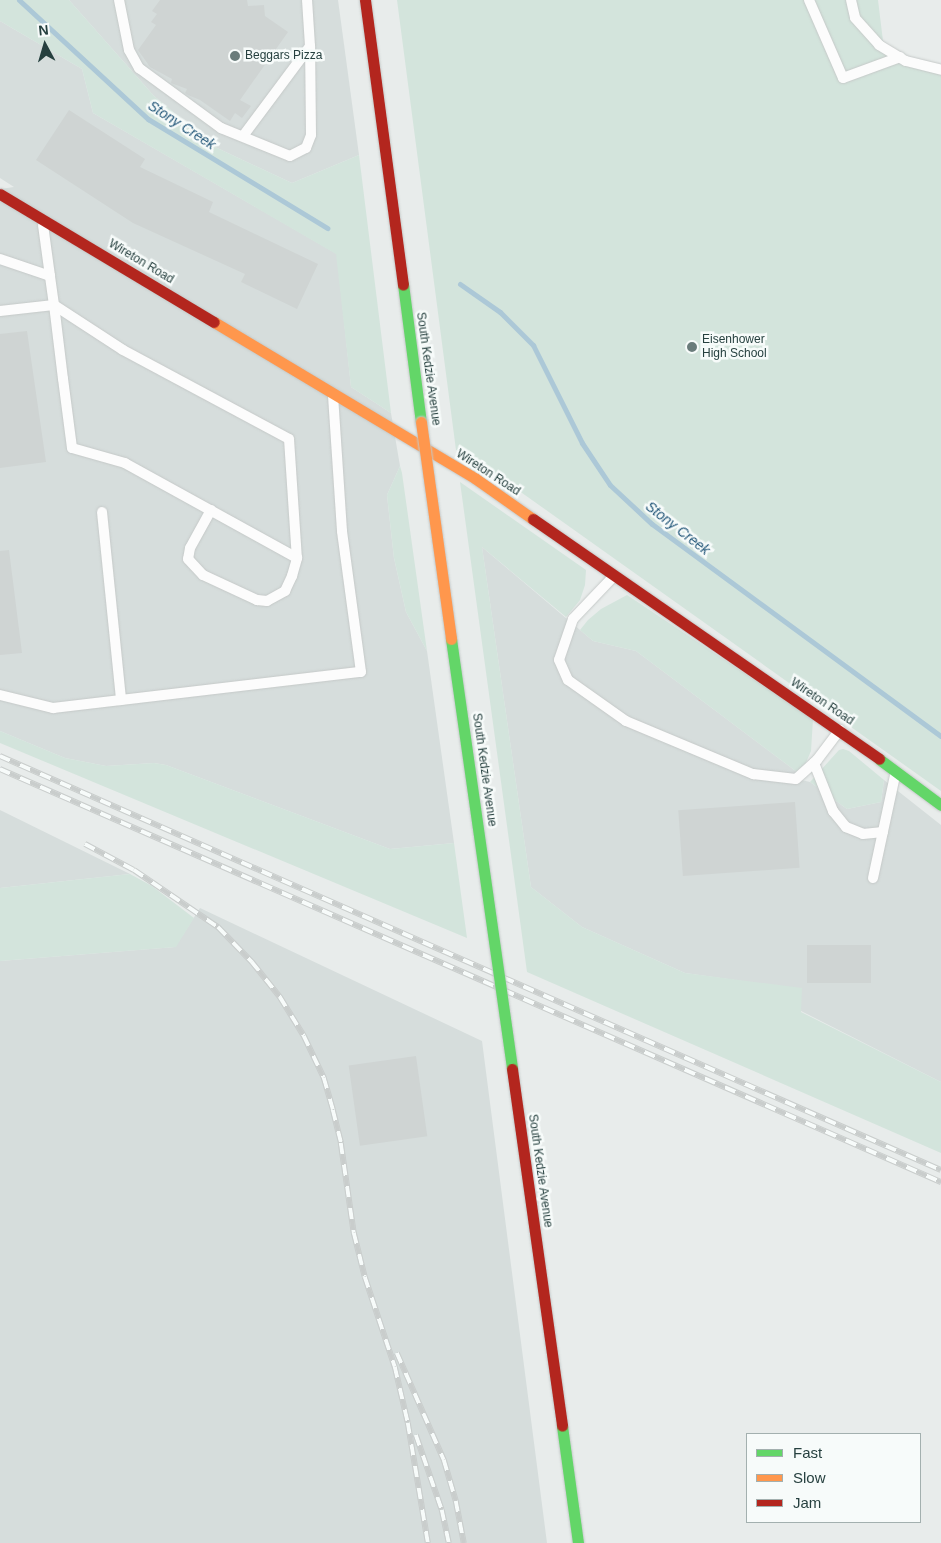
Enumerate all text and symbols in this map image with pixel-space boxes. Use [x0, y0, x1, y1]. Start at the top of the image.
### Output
north arrow [20, 20, 70, 70]
text: N [38, 22, 49, 39]
place label: Beggars Pizza [245, 49, 322, 63]
marker: Beggars Pizza [229, 50, 241, 62]
water label: Stony Creek [145, 97, 219, 153]
street label: Wireton Road [106, 237, 176, 287]
street label: South Kedzie Avenue [413, 311, 443, 427]
place label: Eisenhower High School [702, 333, 767, 361]
marker: Eisenhower High School [686, 341, 698, 353]
street label: Wireton Road [453, 447, 523, 499]
water label: Stony Creek [642, 498, 714, 558]
street label: Wireton Road [788, 676, 856, 728]
street label: South Kedzie Avenue [469, 712, 499, 828]
street label: South Kedzie Avenue [525, 1113, 555, 1229]
legend [746, 1433, 921, 1523]
text: Fast [793, 1444, 822, 1461]
text: Slow [793, 1469, 826, 1486]
text: Jam [793, 1494, 821, 1511]

